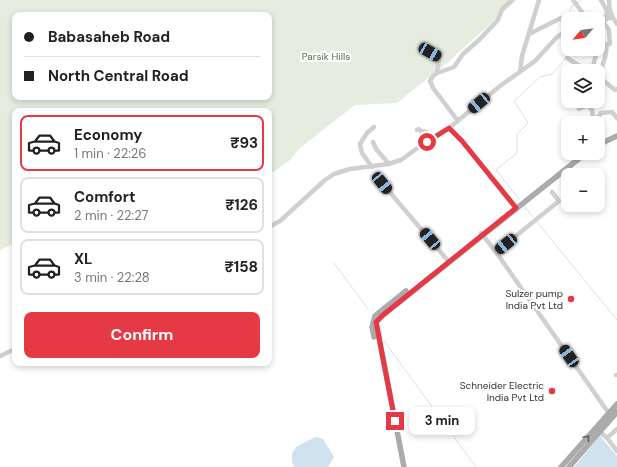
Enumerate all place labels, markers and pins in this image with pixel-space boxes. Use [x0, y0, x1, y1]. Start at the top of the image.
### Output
place label: Sulzer pump India Pvt Ltd [505, 287, 563, 312]
marker: Sulzer pump India Pvt Ltd [566, 294, 576, 304]
place label: Schneider Electric India Pvt Ltd [460, 379, 544, 404]
marker: Schneider Electric India Pvt Ltd [547, 386, 557, 396]

